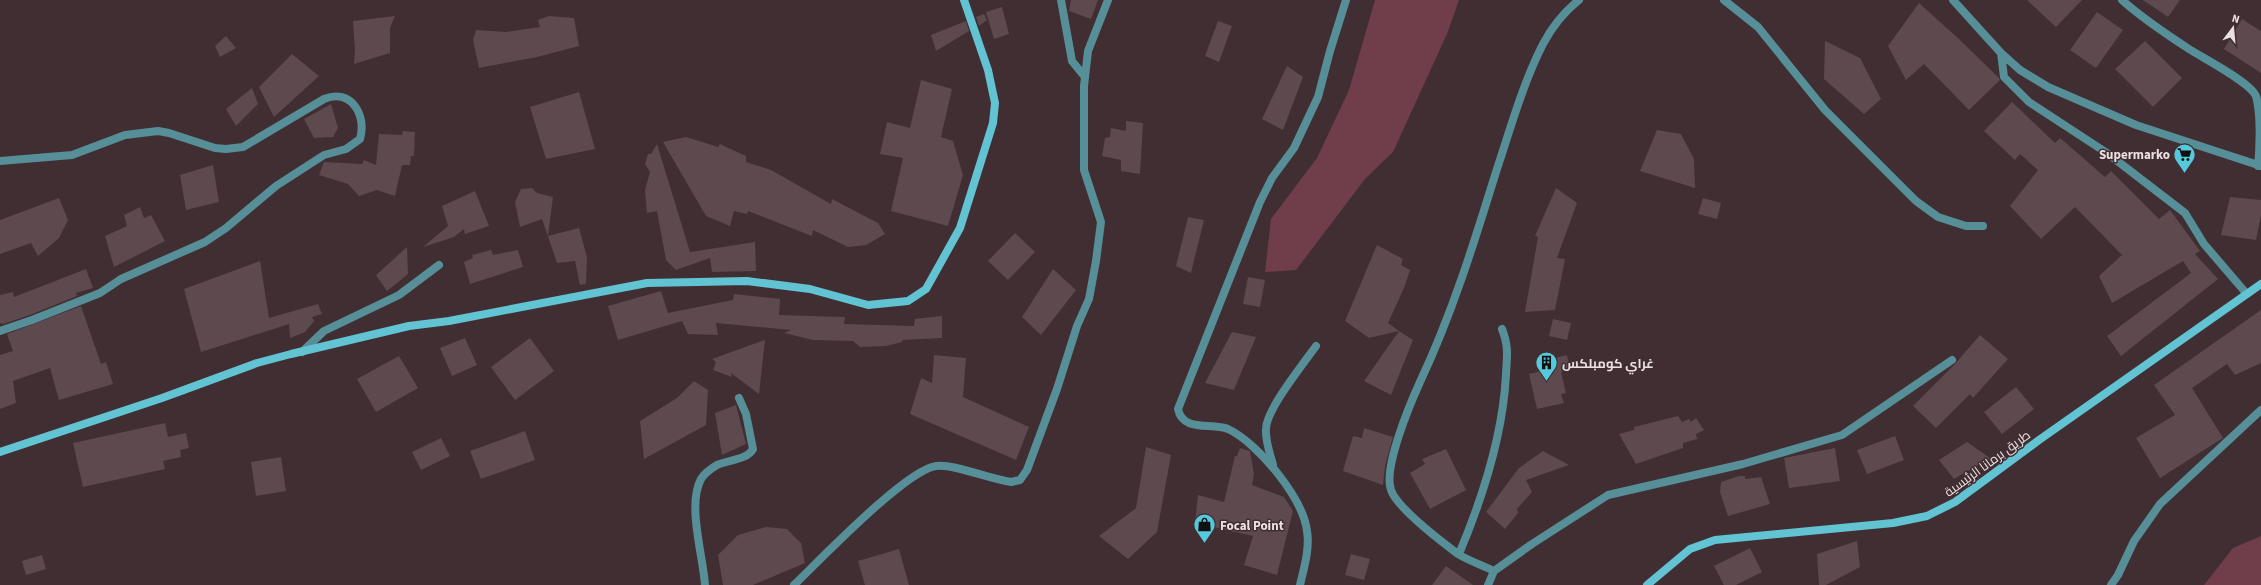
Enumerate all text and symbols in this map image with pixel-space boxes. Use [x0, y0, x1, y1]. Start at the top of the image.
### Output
north arrow [2213, 8, 2253, 48]
text: N [2230, 11, 2241, 27]
supermarket icon: Supermarko [2172, 141, 2198, 174]
place label: Supermarko [2099, 146, 2170, 164]
building icon: غراي كومبلكس [1534, 350, 1560, 383]
place label: غراي كومبلكس [1562, 355, 1654, 375]
street label: طريق برمانا الرئيسية [1941, 426, 2034, 501]
shop icon: Focal Point [1192, 512, 1218, 545]
place label: Focal Point [1220, 517, 1284, 535]

